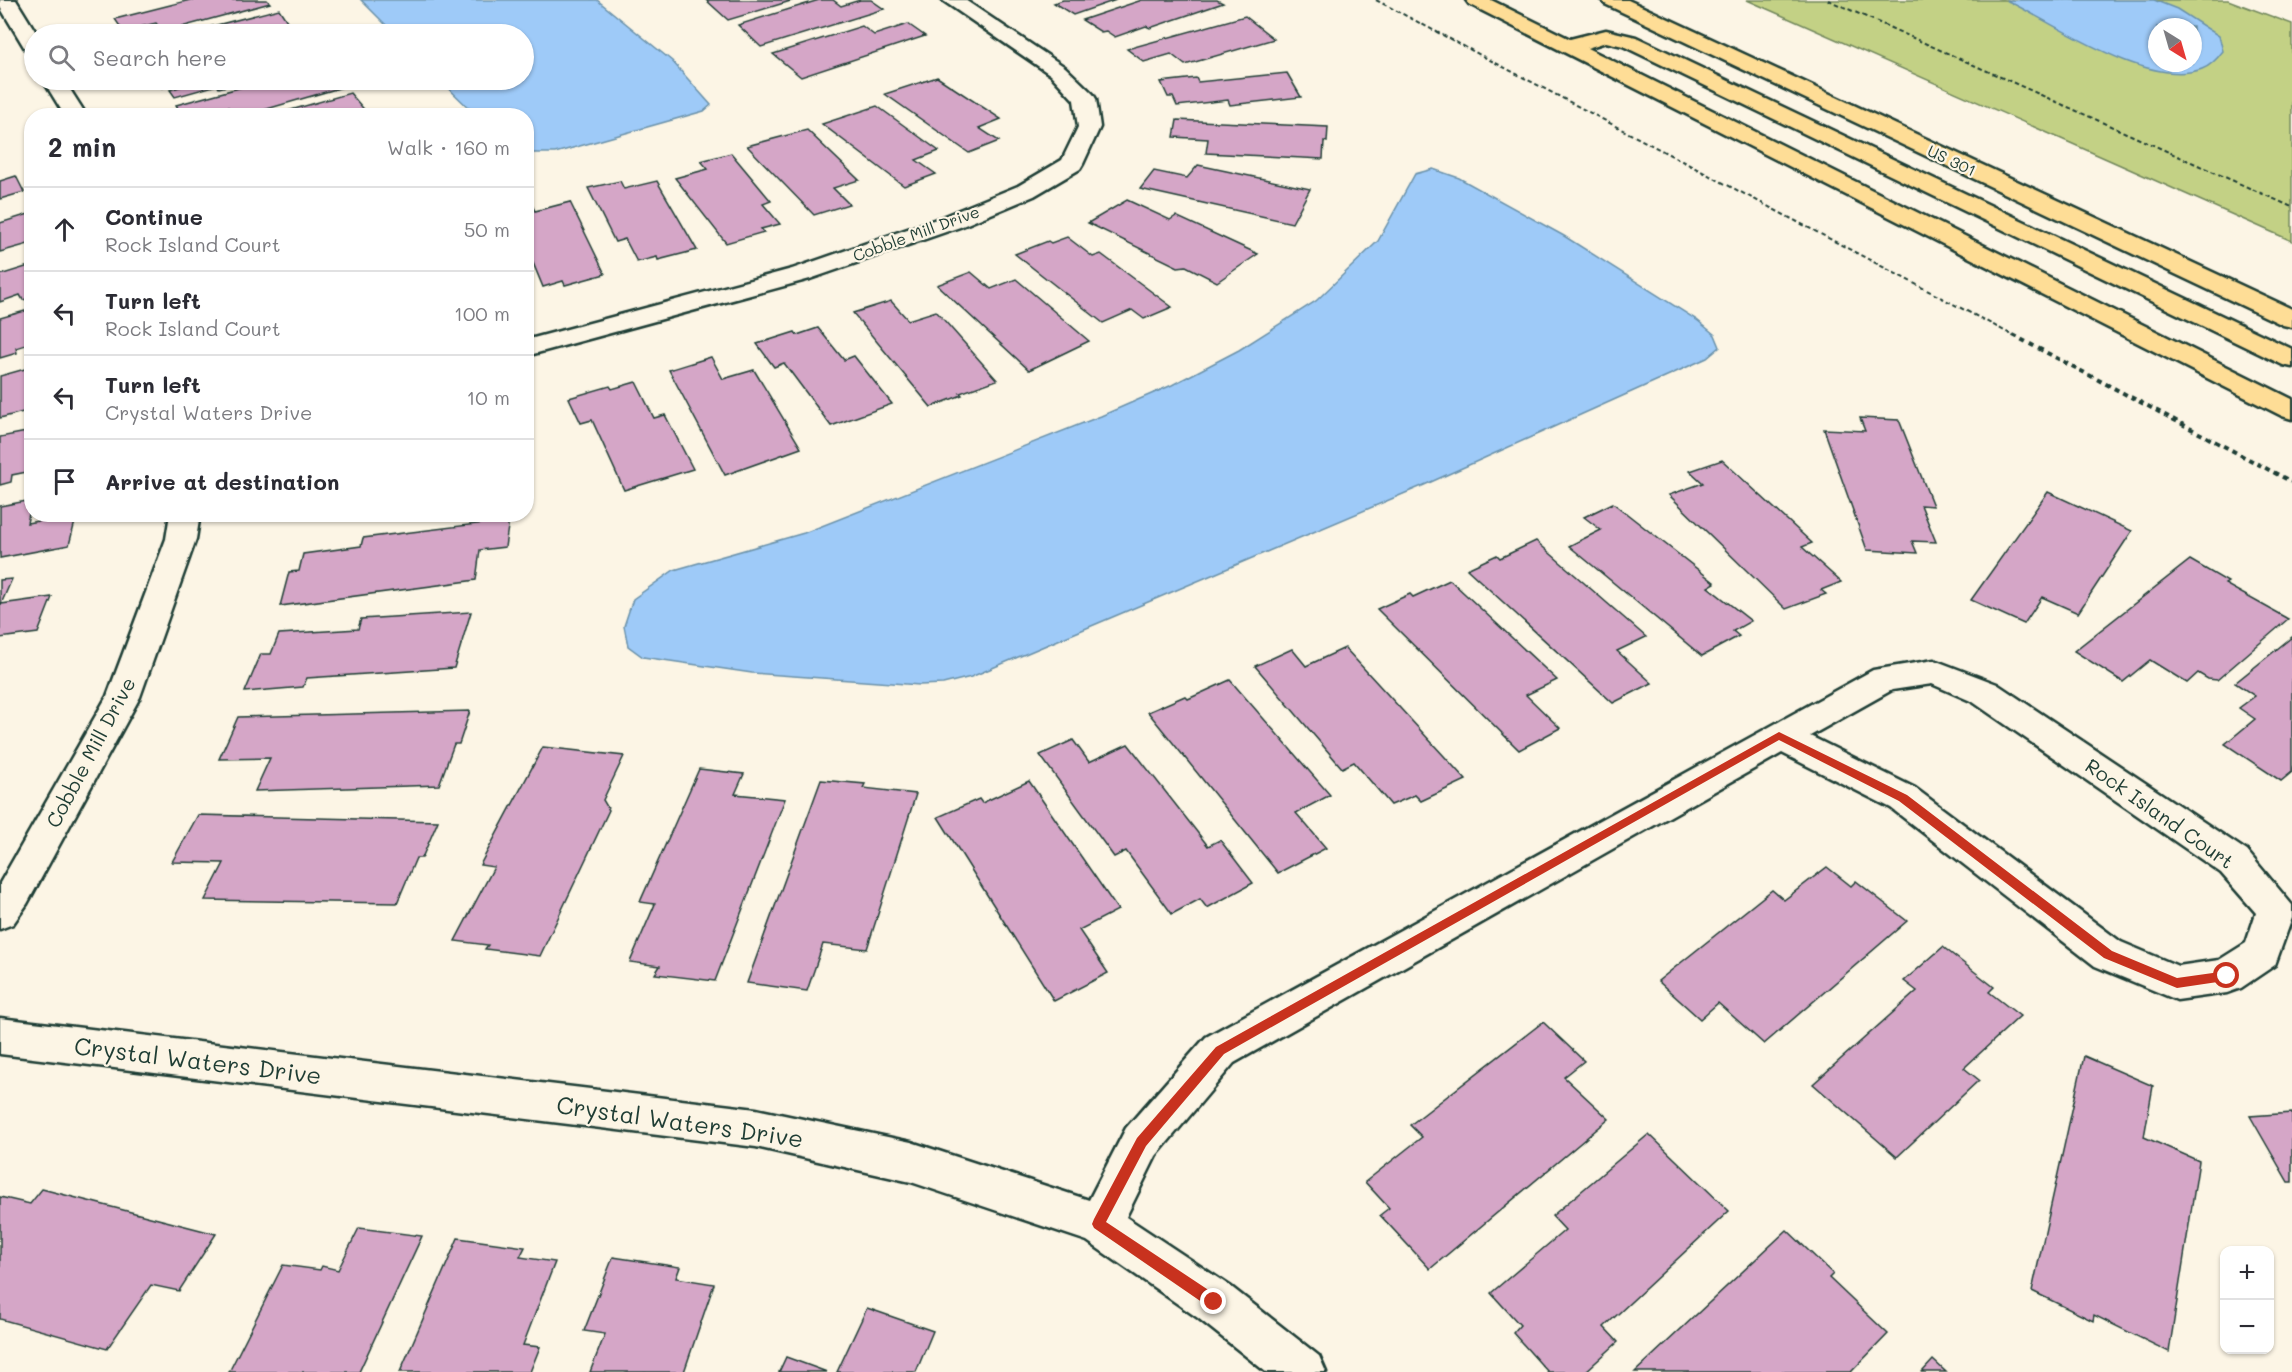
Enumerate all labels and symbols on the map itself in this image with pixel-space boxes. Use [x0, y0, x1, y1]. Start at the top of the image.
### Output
north arrow [2148, 18, 2202, 72]
street label: US 301 [1924, 140, 1980, 180]
street label: Cobble Mill Drive [850, 200, 982, 266]
street label: Cobble Mill Drive [39, 672, 141, 832]
street label: Rock Island Court [2081, 752, 2239, 874]
route start [2213, 962, 2239, 988]
street label: Crystal Waters Drive [73, 1029, 323, 1091]
street label: Crystal Waters Drive [555, 1088, 805, 1154]
route end [1200, 1288, 1226, 1314]

